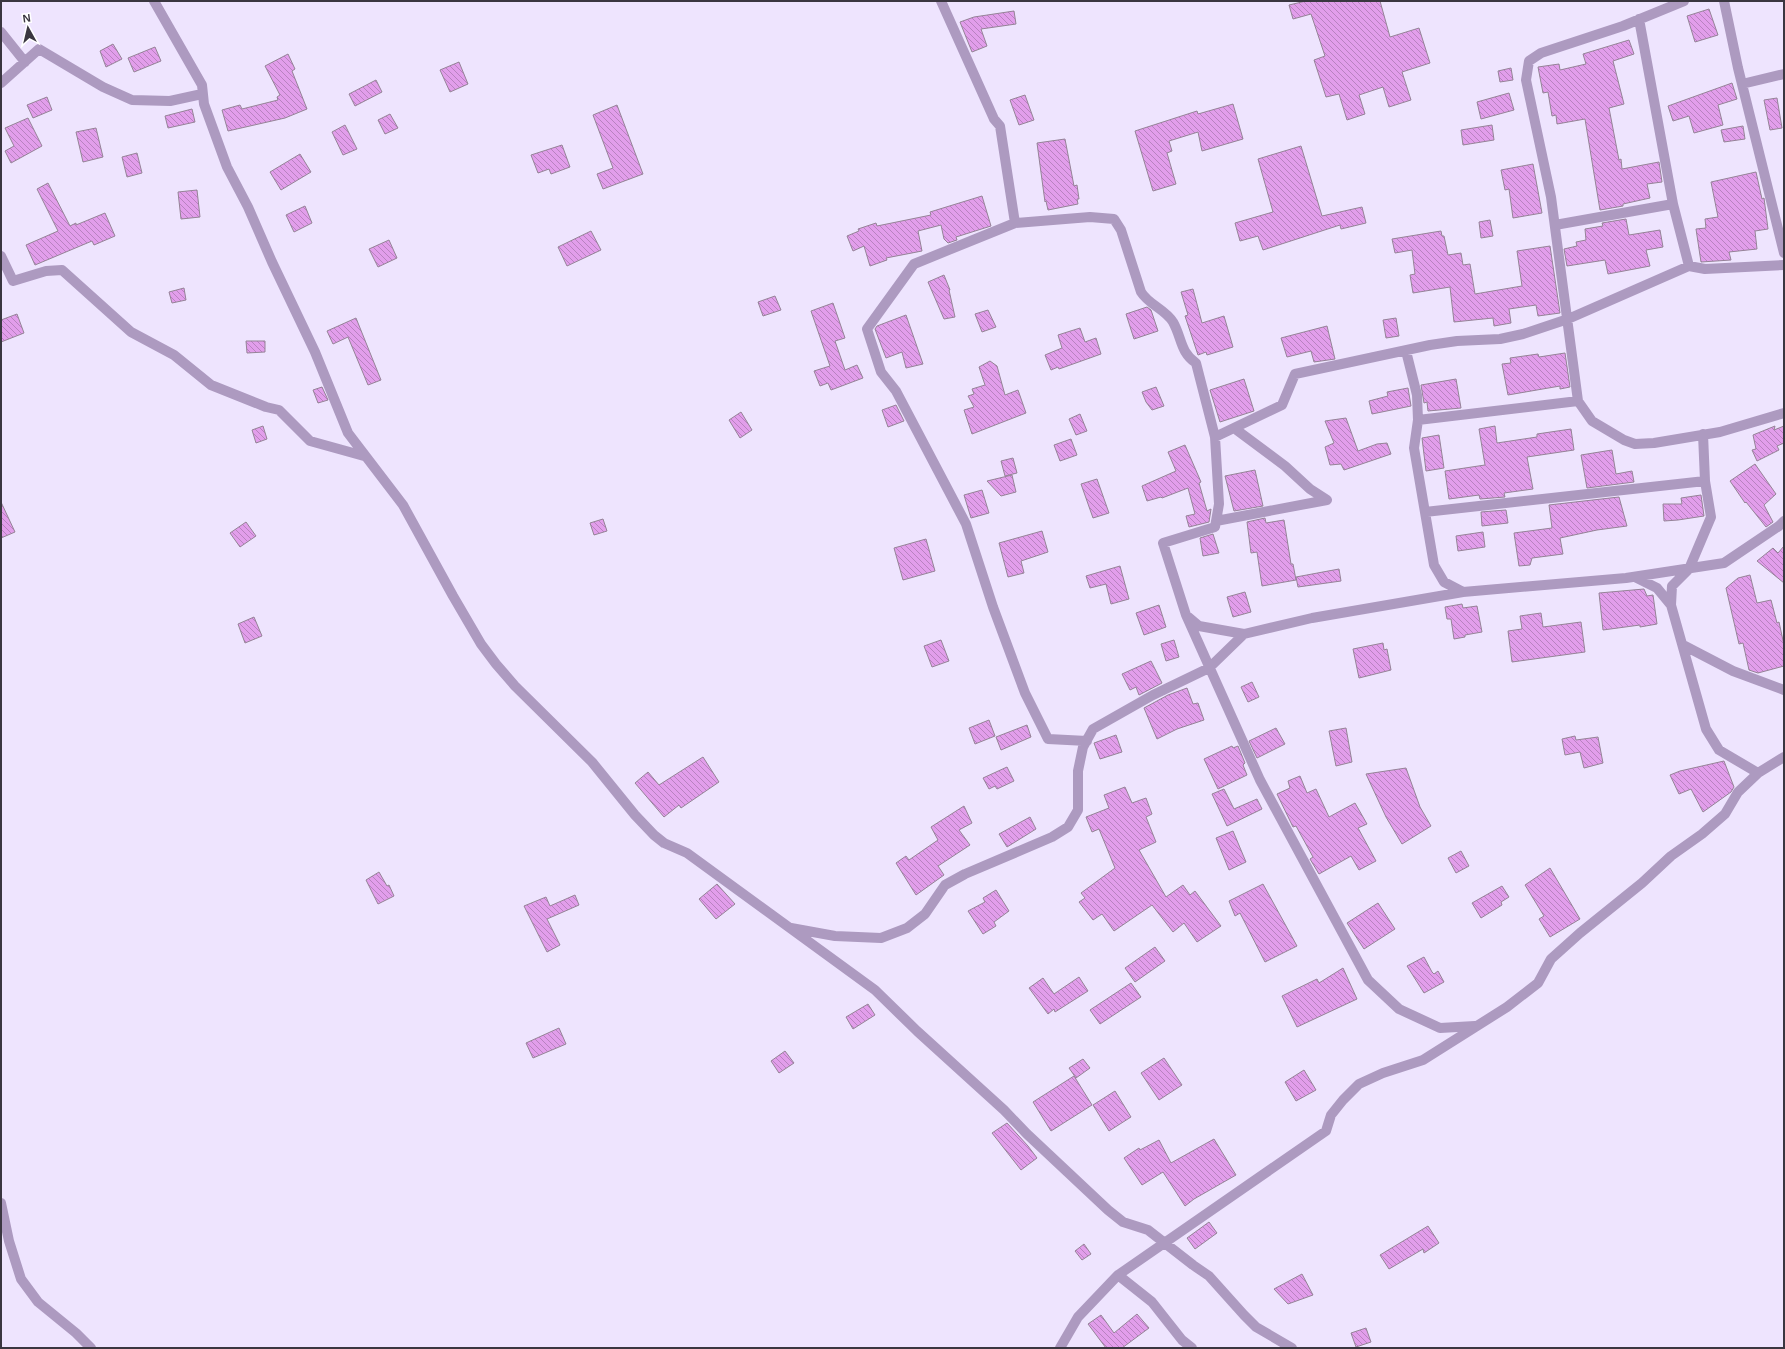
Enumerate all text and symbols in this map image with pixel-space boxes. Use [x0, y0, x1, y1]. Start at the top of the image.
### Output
north arrow [8, 8, 48, 48]
text: N [22, 12, 31, 25]

